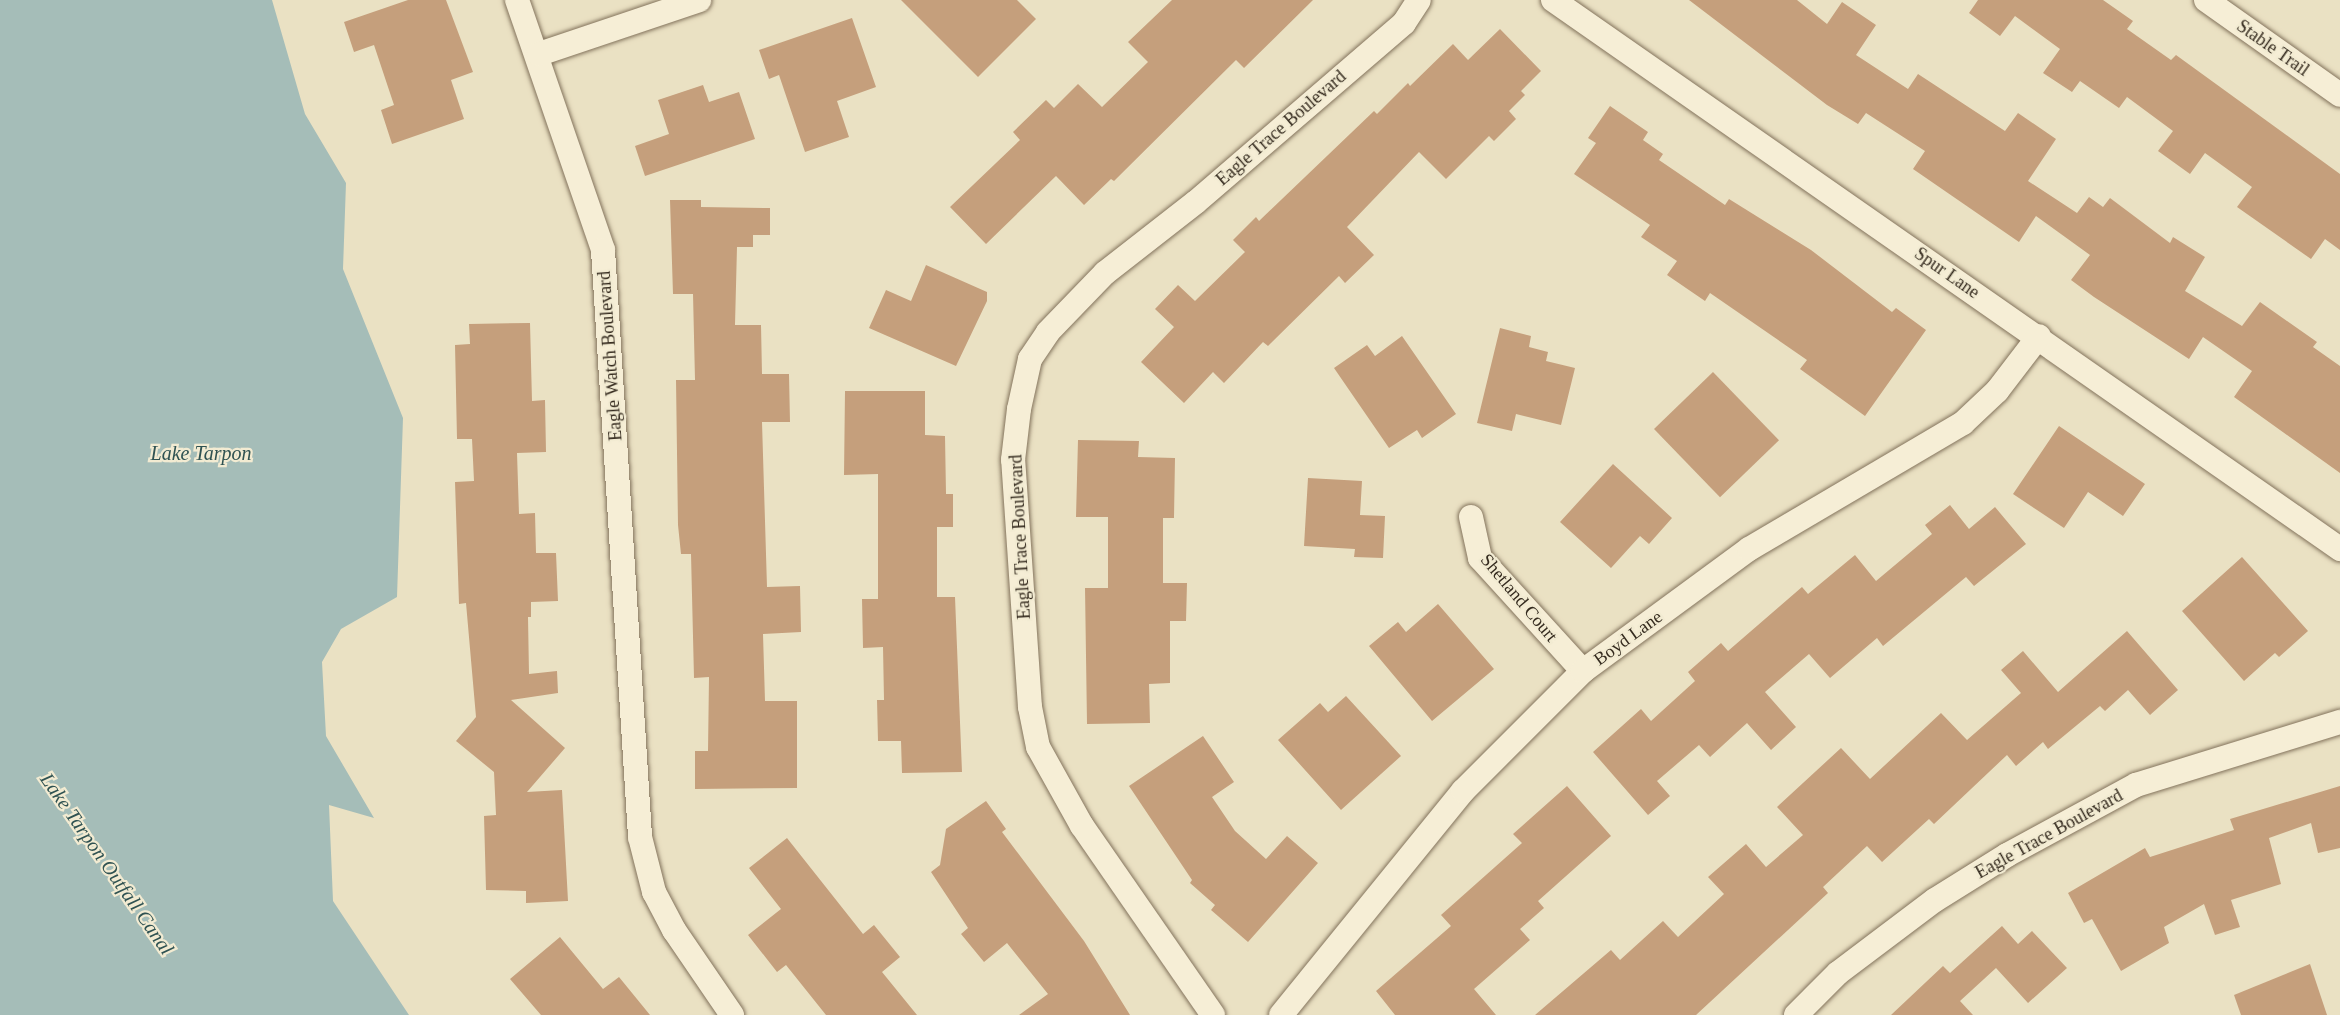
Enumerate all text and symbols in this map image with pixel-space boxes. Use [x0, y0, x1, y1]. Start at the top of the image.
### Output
street label: Stable Trail [2232, 15, 2314, 81]
street label: Eagle Trace Boulevard [1212, 66, 1350, 190]
street label: Spur Lane [1910, 243, 1984, 303]
street label: Eagle Watch Boulevard [593, 270, 627, 442]
water label: Lake Tarpon [151, 441, 251, 465]
street label: Eagle Trace Boulevard [1005, 454, 1035, 620]
street label: Shetland Court [1476, 550, 1562, 646]
street label: Boyd Lane [1590, 606, 1666, 670]
water label: Lake Tarpon Outfall Canal [35, 768, 179, 960]
street label: Eagle Trace Boulevard [1971, 784, 2127, 884]

